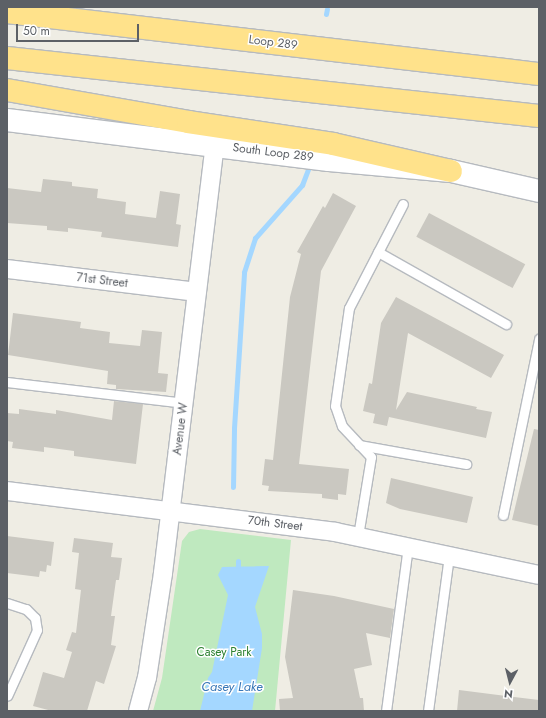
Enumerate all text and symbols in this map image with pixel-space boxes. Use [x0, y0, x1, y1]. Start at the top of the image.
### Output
scale bar [18, 16, 141, 42]
text: 50 m [23, 22, 50, 40]
street label: Loop 289 [248, 33, 298, 53]
street label: South Loop 289 [232, 141, 314, 165]
street label: 71st Street [75, 271, 129, 291]
street label: Avenue W [171, 402, 191, 456]
street label: 70th Street [247, 514, 303, 534]
park label: Casey Park [196, 646, 252, 660]
north arrow [490, 662, 530, 702]
water label: Casey Lake [201, 679, 263, 695]
text: N [503, 685, 514, 702]

